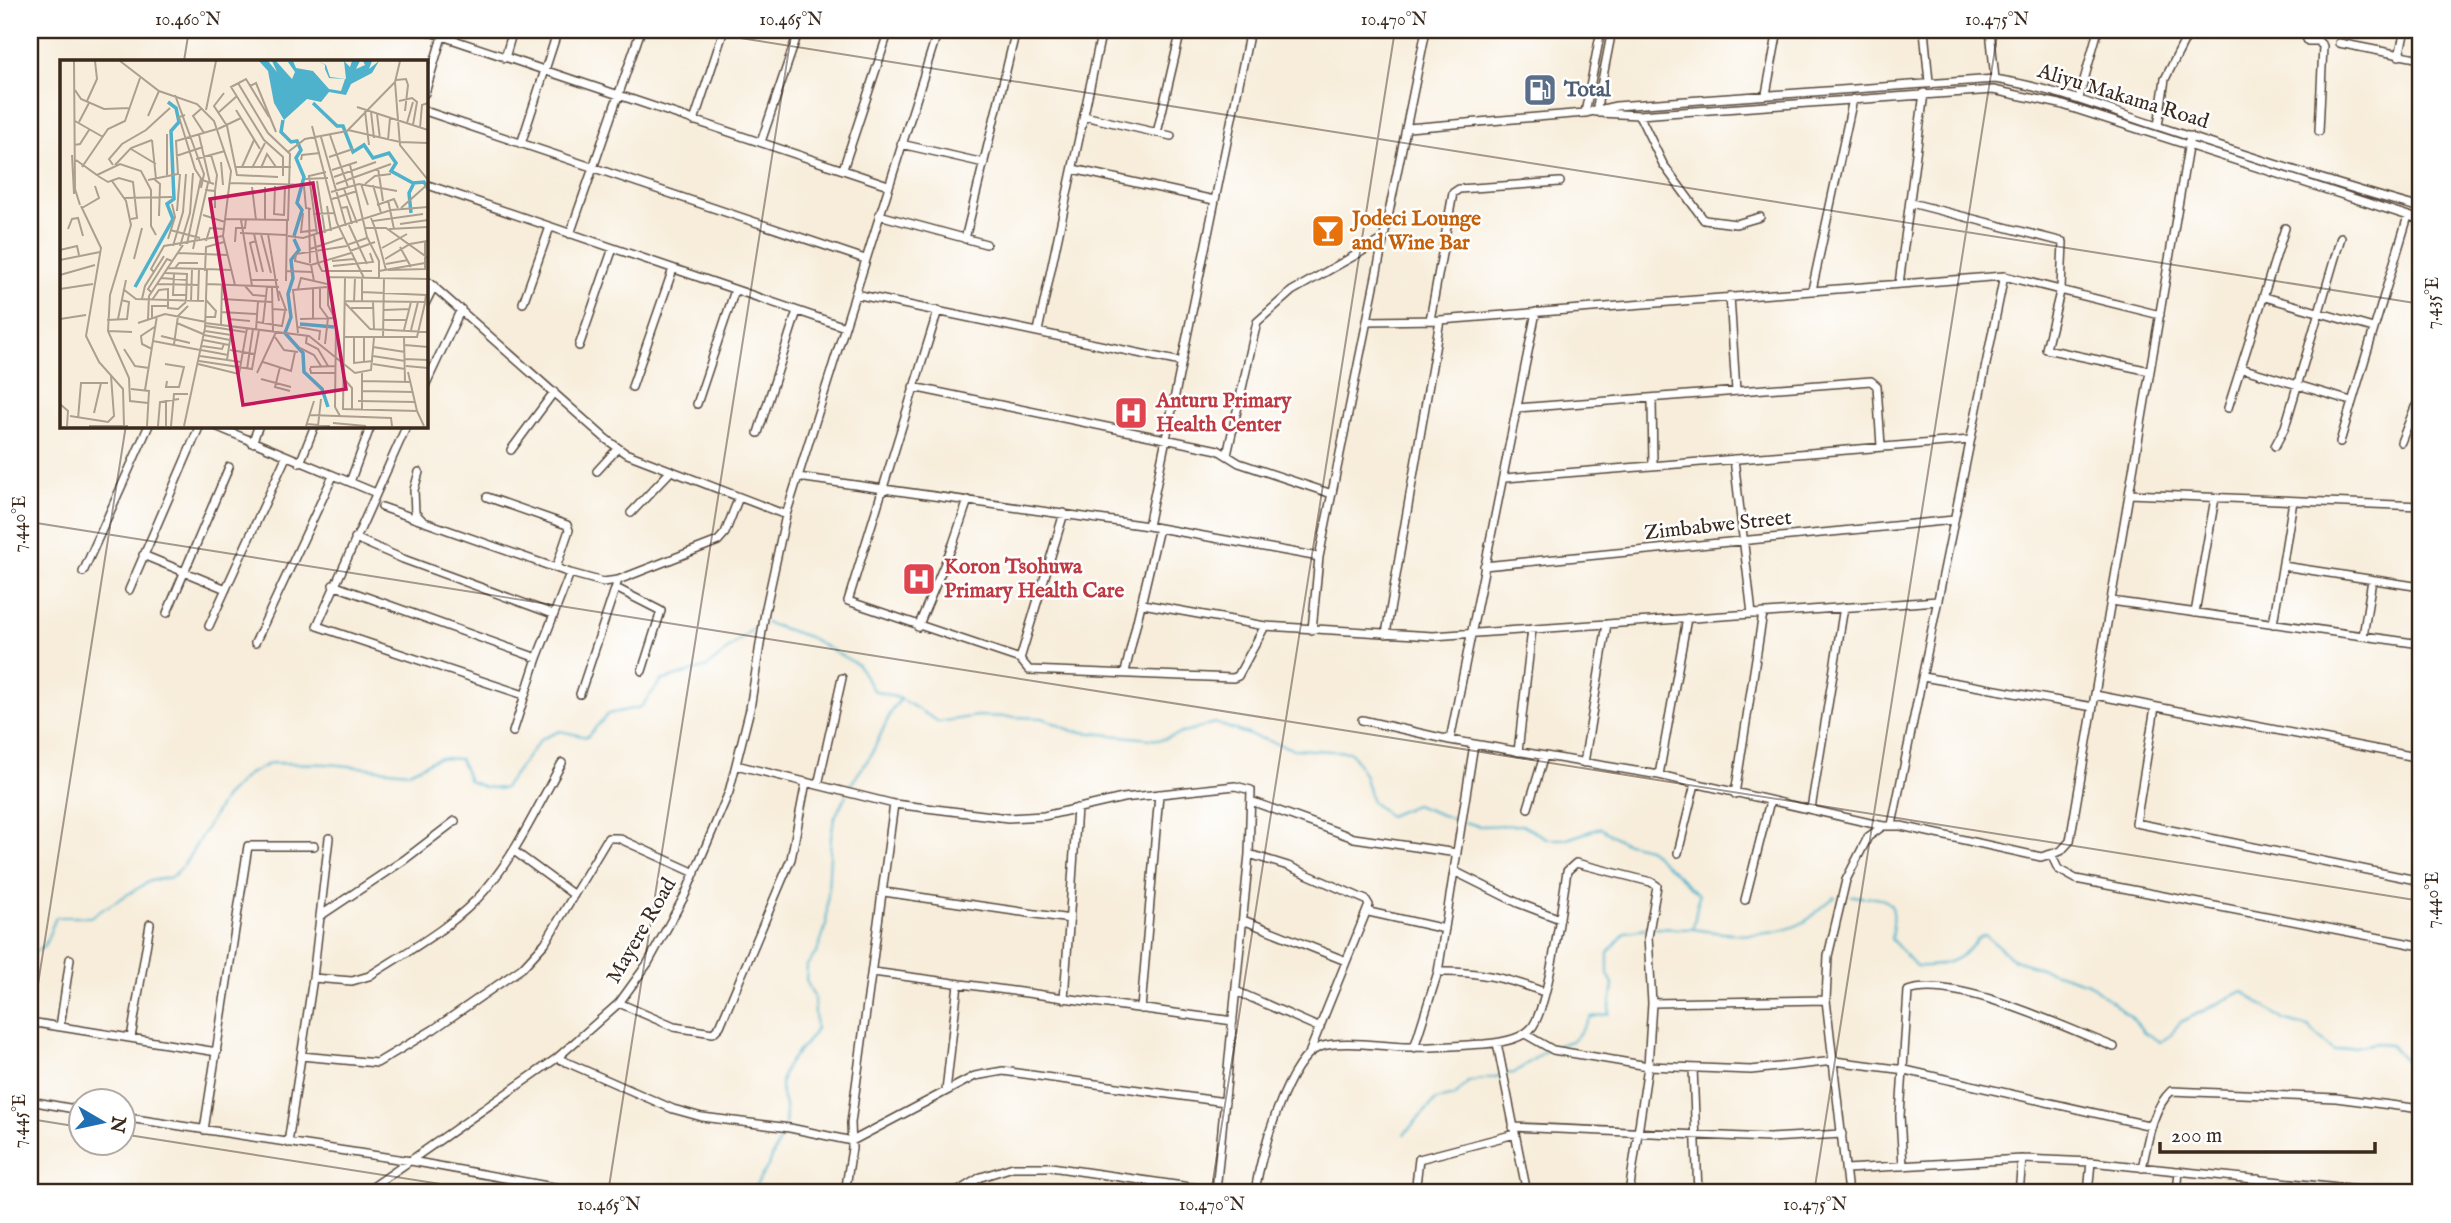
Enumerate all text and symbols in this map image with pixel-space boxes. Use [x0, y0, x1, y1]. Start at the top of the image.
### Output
text: 10.460°N [155, 9, 221, 32]
text: 10.465°N [759, 9, 823, 32]
text: 10.470°N [1361, 9, 1428, 32]
text: 10.475°N [1965, 9, 2029, 32]
street label: Aliyu Makama Road [2033, 58, 2213, 136]
inset map [60, 60, 427, 427]
fuel station icon: Total [1521, 71, 1559, 109]
place label: Total [1563, 77, 1612, 104]
place label: Jodeci Lounge and Wine Bar [1349, 206, 1481, 257]
bar icon: Jodeci Lounge and Wine Bar [1309, 212, 1347, 250]
text: 7.435°E [2422, 277, 2445, 329]
place label: Anturu Primary Health Center [1155, 388, 1292, 439]
hospital icon: Anturu Primary Health Center [1112, 394, 1150, 432]
text: 7.440°E [9, 495, 32, 553]
street label: Zimbabwe Street [1643, 505, 1793, 547]
place label: Koron Tsohuwa Primary Health Care [944, 554, 1124, 605]
hospital icon: Koron Tsohuwa Primary Health Care [900, 560, 938, 598]
text: 7.440°E [2422, 871, 2445, 929]
street label: Mayere Road [601, 873, 684, 989]
north arrow [66, 1086, 136, 1156]
text: 7.445°E [9, 1094, 32, 1148]
scale bar [2160, 1111, 2376, 1155]
text: N [104, 1113, 130, 1135]
text: 200 m [2171, 1123, 2222, 1150]
text: 10.465°N [577, 1194, 641, 1217]
text: 10.470°N [1179, 1194, 1246, 1217]
text: 10.475°N [1783, 1194, 1847, 1217]

